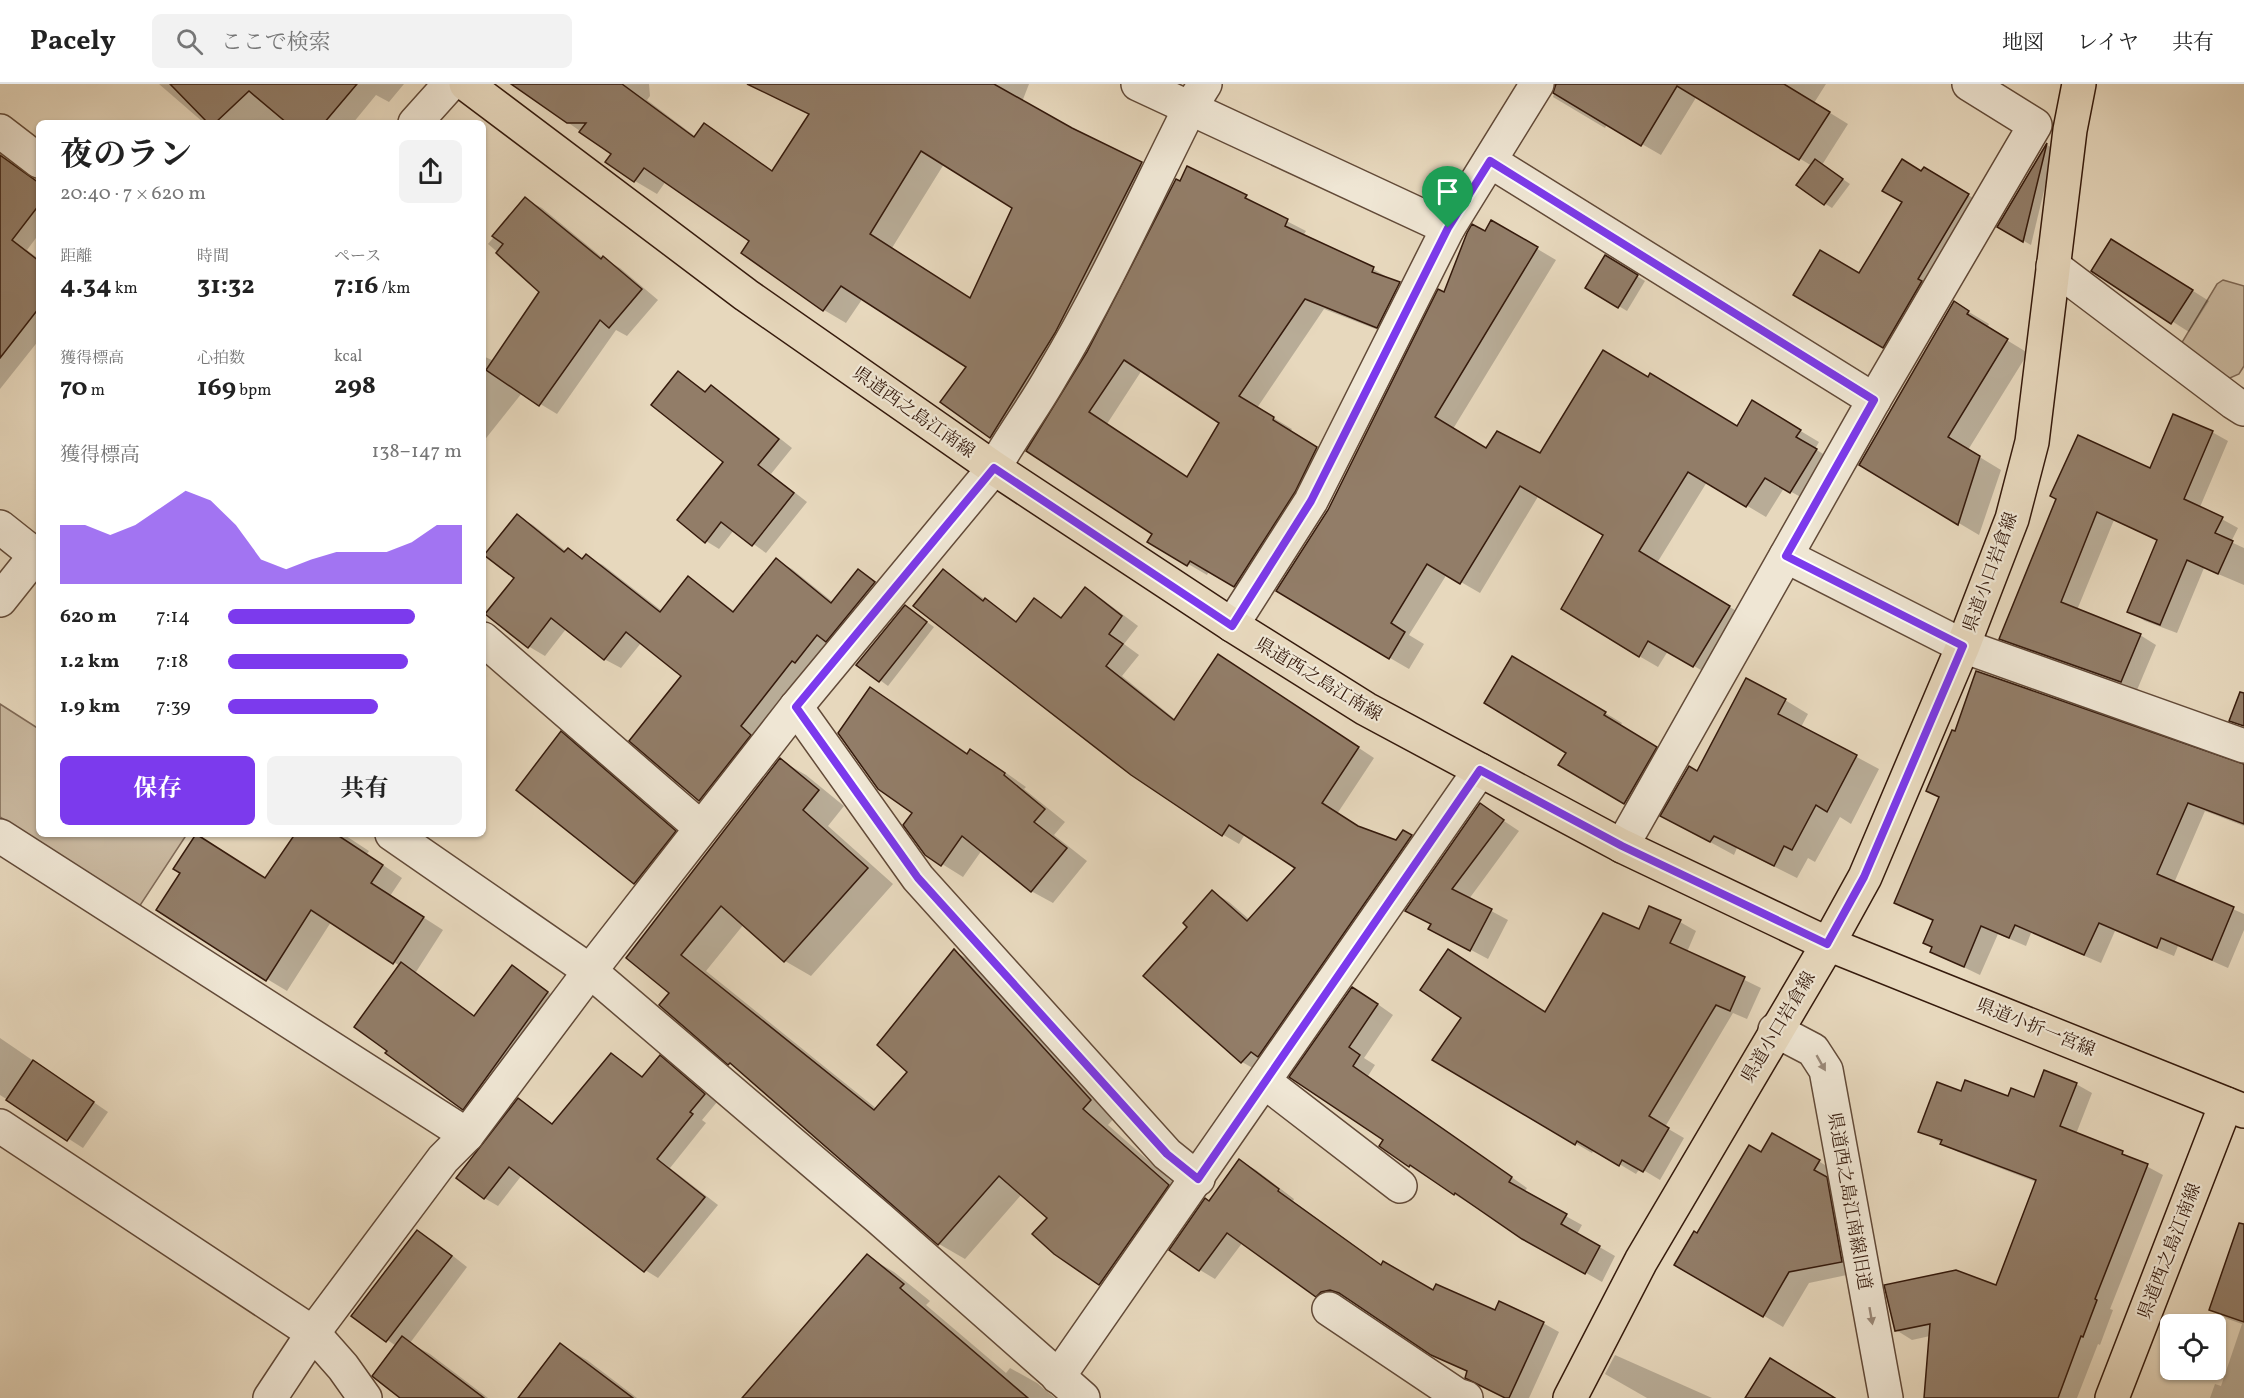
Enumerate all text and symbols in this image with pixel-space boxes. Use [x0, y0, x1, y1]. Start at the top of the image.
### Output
search box [152, 14, 572, 68]
text: Pacely [30, 22, 116, 61]
icon: search [173, 25, 206, 58]
text: ここで検索 [221, 28, 331, 59]
text: 地図 [2002, 29, 2044, 58]
text: レイヤ [2077, 29, 2139, 58]
text: 共有 [2172, 29, 2214, 58]
text: 夜のラン [60, 134, 192, 180]
button: share [399, 140, 462, 203]
pin [1422, 166, 1473, 228]
icon: arrive [1431, 175, 1464, 208]
text: 20:40 · 7 × 620 m [60, 180, 206, 208]
text: 距離 [60, 246, 92, 268]
text: 時間 [197, 246, 229, 268]
text: ペース [334, 246, 381, 268]
text: 4.34 [60, 268, 112, 304]
text: 31:32 [197, 268, 255, 304]
text: 7:16 [334, 268, 379, 304]
text: km [112, 278, 138, 300]
text: /km [379, 278, 410, 300]
text: kcal [334, 346, 362, 368]
text: 獲得標高 [60, 348, 124, 370]
text: 心拍数 [197, 348, 245, 370]
street label: 県道西之島江南線 [847, 362, 979, 465]
text: 298 [334, 368, 376, 404]
text: 70 [60, 370, 88, 406]
text: 169 [197, 370, 236, 406]
text: m [88, 380, 105, 402]
text: bpm [236, 380, 271, 402]
text: 138–147 m [371, 438, 462, 466]
text: 獲得標高 [60, 442, 140, 470]
street label: 県道小口岩倉線 [1958, 509, 2025, 636]
text: 620 m [60, 603, 117, 631]
text: 7:14 [156, 603, 190, 631]
street label: 県道西之島江南線 [1250, 632, 1386, 728]
text: 1.2 km [60, 648, 120, 676]
text: 7:18 [156, 648, 188, 676]
text: 1.9 km [60, 693, 120, 721]
text: 7:39 [156, 693, 191, 721]
button: 保存 [60, 756, 255, 825]
button: 共有 [267, 756, 462, 825]
street label: 県道小口岩倉線 [1736, 967, 1822, 1088]
street label: 県道小折一宮線 [1972, 993, 2099, 1064]
one-way arrow [1816, 1055, 1826, 1072]
street label: 県道西之島江南線旧道 [1821, 1110, 1876, 1292]
street label: 県道西之島江南線 [2133, 1180, 2208, 1323]
one-way arrow [1867, 1307, 1876, 1326]
map controls [2160, 1314, 2226, 1380]
button: locate [2160, 1314, 2226, 1380]

